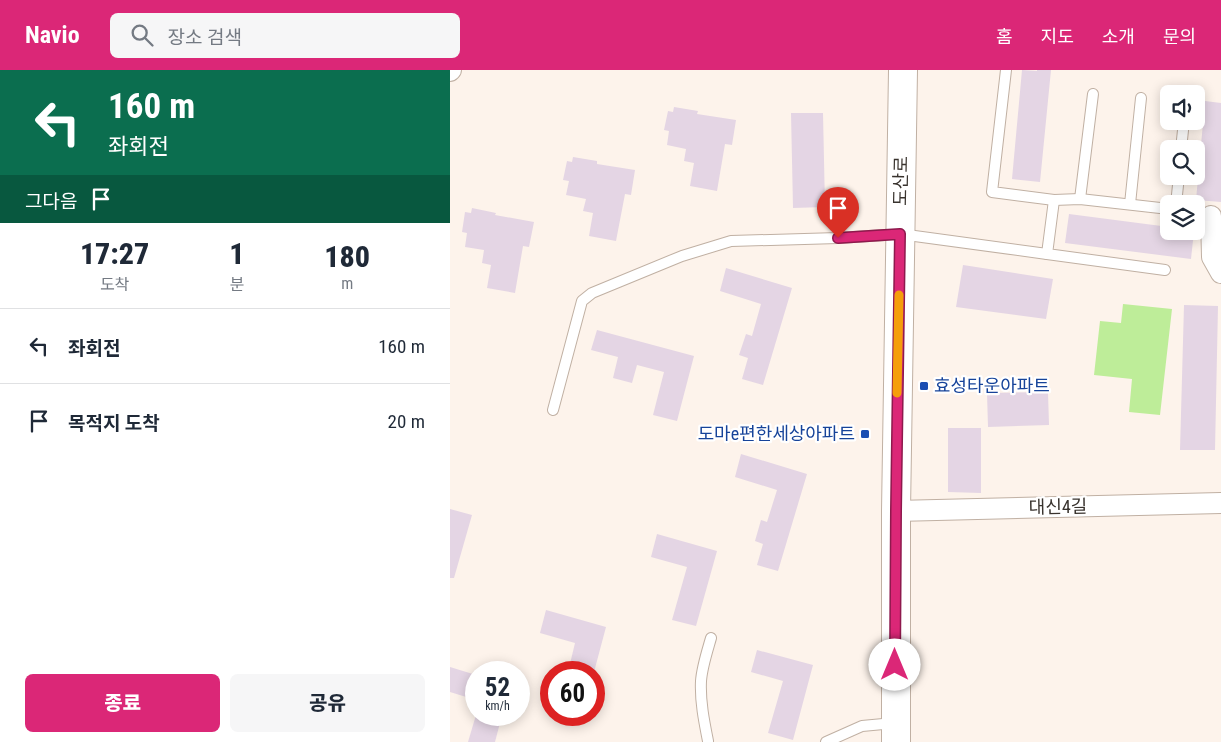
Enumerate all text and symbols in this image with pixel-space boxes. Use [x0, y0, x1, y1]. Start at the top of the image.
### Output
search box [110, 13, 460, 58]
text: Navio [25, 21, 80, 49]
icon: search [128, 21, 156, 49]
text: 장소 검색 [168, 26, 242, 49]
text: 홈 [996, 26, 1013, 47]
text: 지도 [1041, 26, 1074, 47]
text: 소개 [1102, 26, 1135, 47]
text: 문의 [1163, 26, 1196, 47]
map controls [1160, 85, 1205, 240]
button: sound [1160, 85, 1205, 130]
text: 160 m [108, 86, 195, 127]
icon: left [25, 90, 90, 155]
text: 좌회전 [108, 134, 169, 159]
button: search [1160, 140, 1205, 185]
street label: 도산로 [890, 156, 911, 206]
icon: arrive [87, 185, 115, 213]
pin [817, 187, 859, 238]
text: 그다음 [25, 190, 77, 213]
icon: arrive [824, 194, 852, 222]
button: layers [1160, 195, 1205, 240]
text: 17:27 [80, 236, 149, 271]
text: 1 [229, 236, 244, 271]
text: 180 [324, 239, 370, 274]
text: m [341, 274, 353, 293]
text: 도착 [100, 275, 129, 294]
text: 분 [229, 275, 244, 294]
icon: left [25, 332, 53, 360]
text: 160 m [378, 335, 425, 358]
text: 좌회전 [68, 337, 120, 360]
place label: 효성타운아파트 [934, 375, 1050, 396]
marker: 효성타운아파트 [918, 380, 930, 392]
icon: arrive [25, 407, 53, 435]
text: 20 m [388, 410, 425, 433]
text: 목적지 도착 [68, 412, 160, 435]
place label: 도마e편한세상아파트 [698, 423, 855, 444]
marker: 도마e편한세상아파트 [859, 428, 871, 440]
street label: 대신4길 [1029, 495, 1087, 518]
position arrow [868, 638, 920, 690]
speed limit sign: 60 [540, 661, 605, 726]
text: 52 [485, 673, 510, 702]
button: 종료 [25, 674, 220, 732]
button: 공유 [230, 674, 425, 732]
text: km/h [485, 699, 510, 713]

